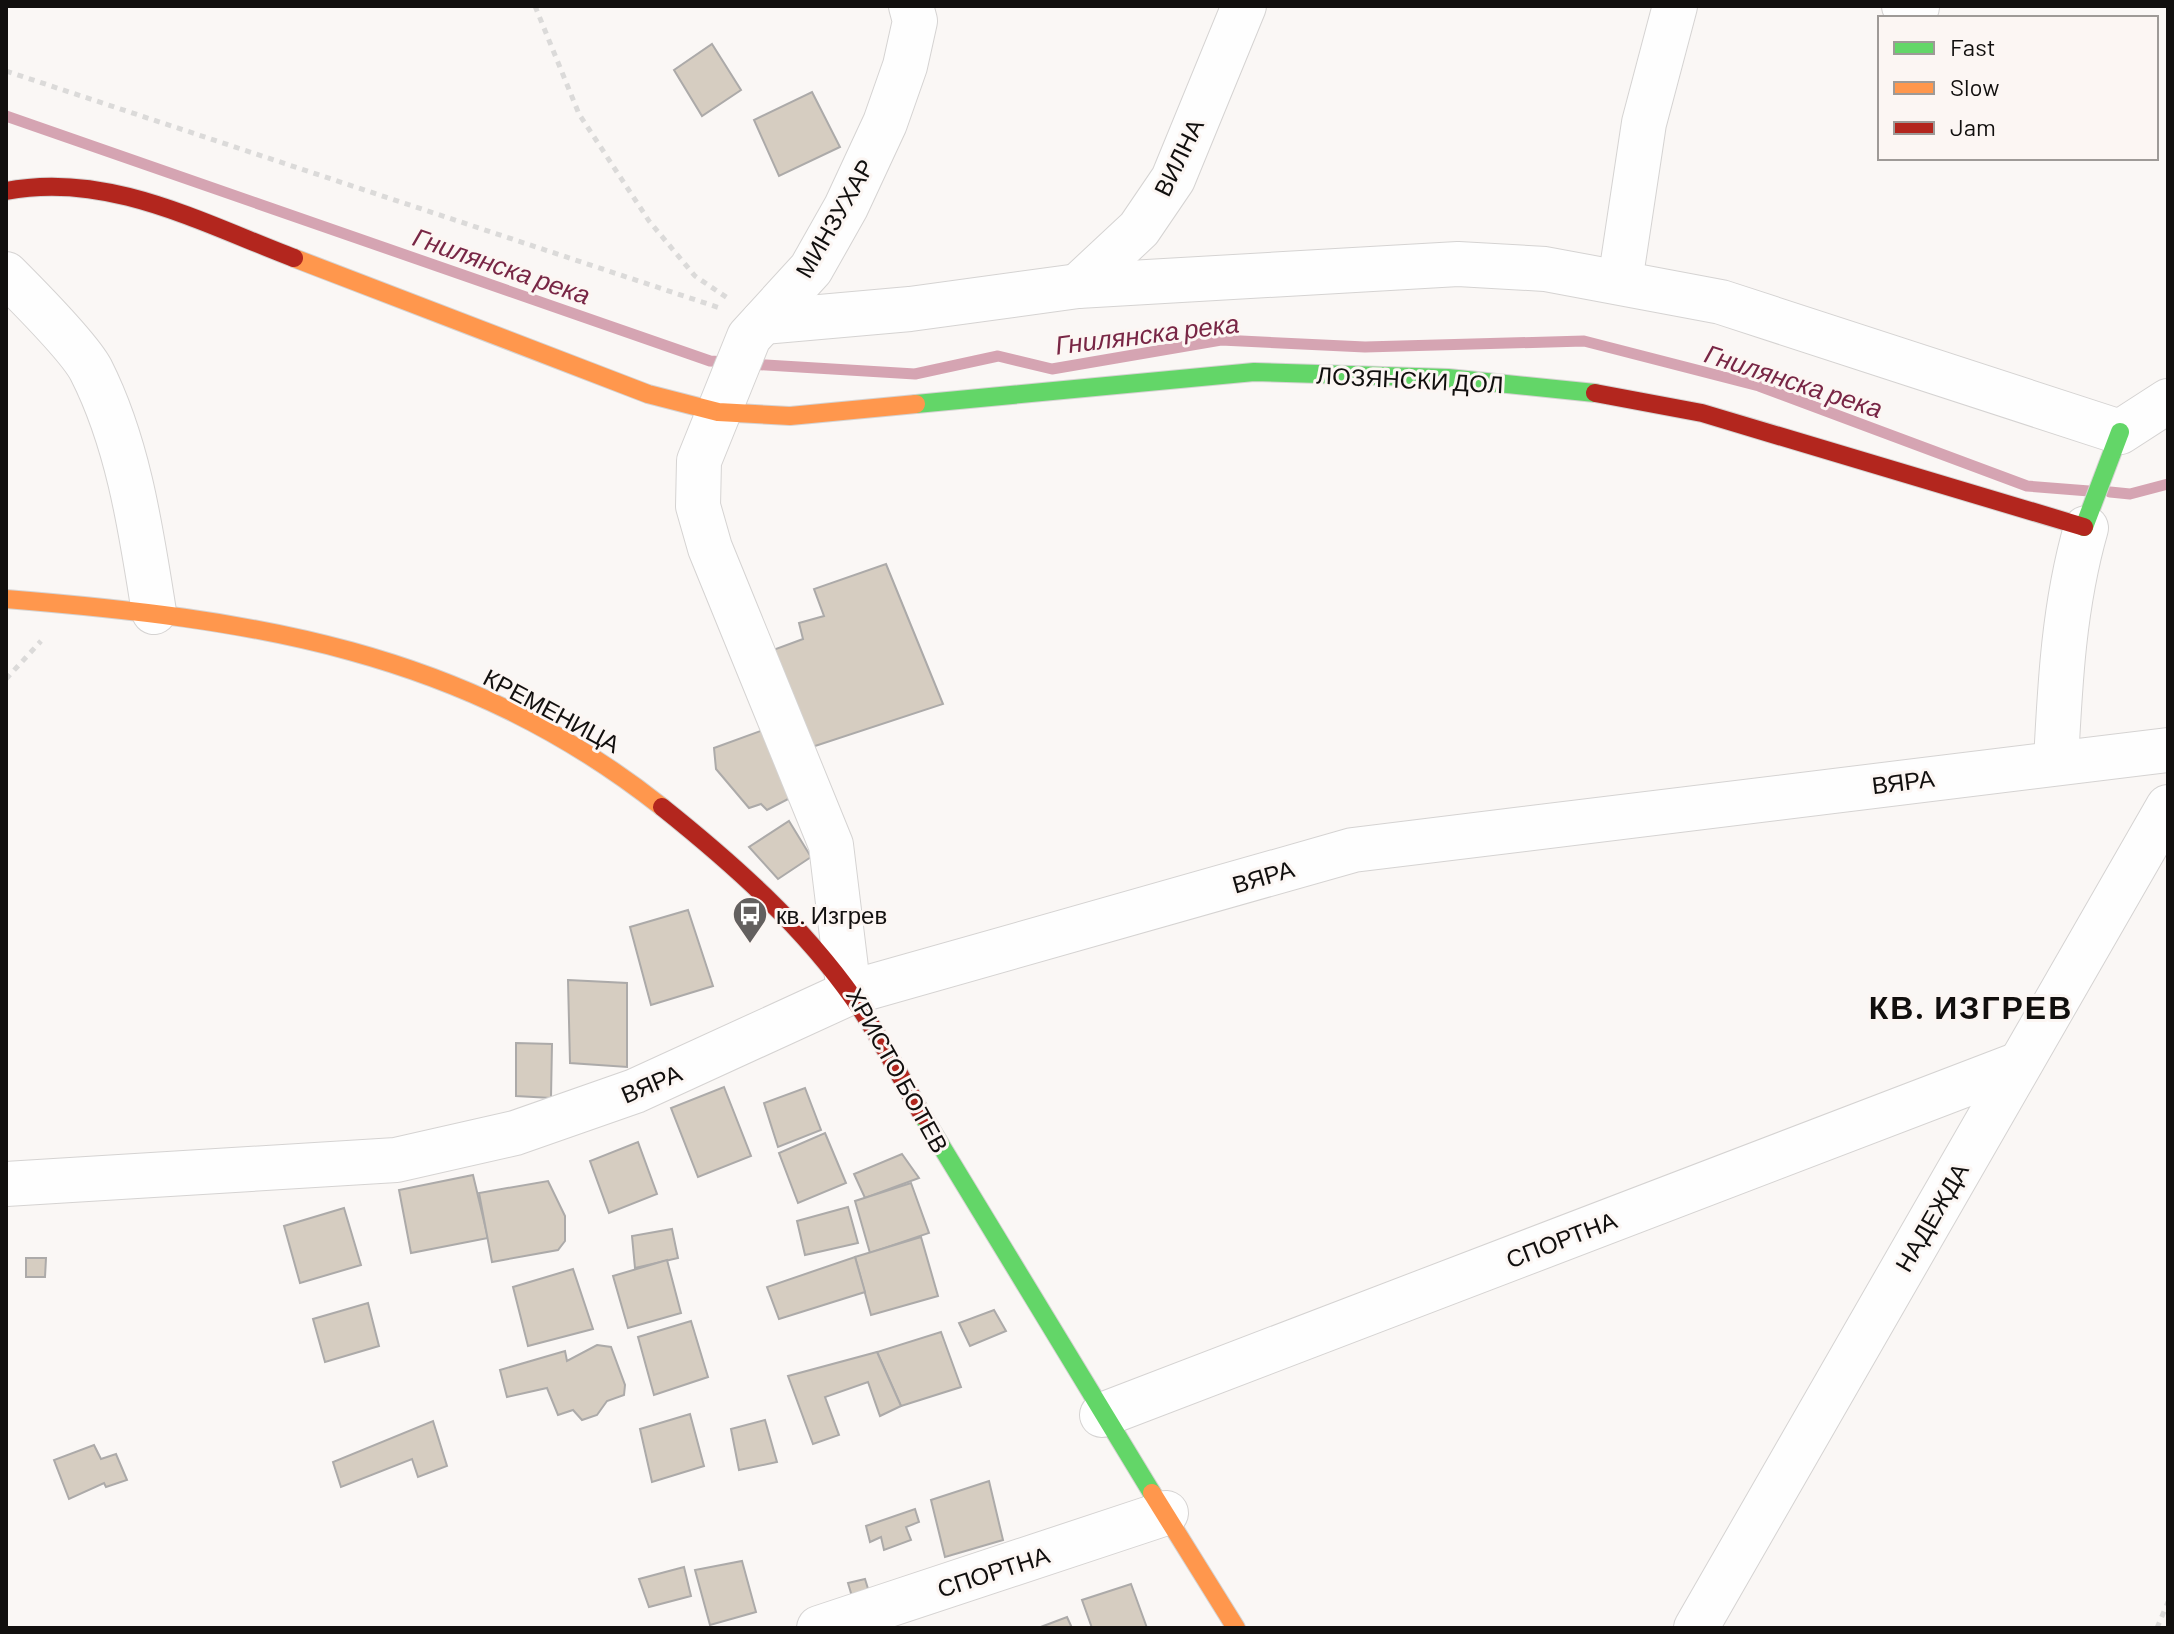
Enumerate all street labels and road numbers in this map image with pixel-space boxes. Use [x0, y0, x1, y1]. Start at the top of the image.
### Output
street label: ВИЛНА [1147, 114, 1209, 200]
street label: МИНЗУХАР [788, 154, 880, 282]
street label: ЛОЗЯНСКИ ДОЛ [1316, 360, 1504, 398]
street label: КРЕМЕНИЦА [479, 662, 625, 758]
street label: ВЯРА [1870, 763, 1936, 799]
street label: ВЯРА [1229, 853, 1297, 899]
street label: ХРИСТО БОТЕВ [841, 983, 955, 1157]
street label: ВЯРА [616, 1057, 686, 1109]
street label: НАДЕЖДА [1888, 1157, 1974, 1277]
street label: СПОРТНА [1502, 1205, 1620, 1273]
street label: СПОРТНА [933, 1539, 1053, 1603]

